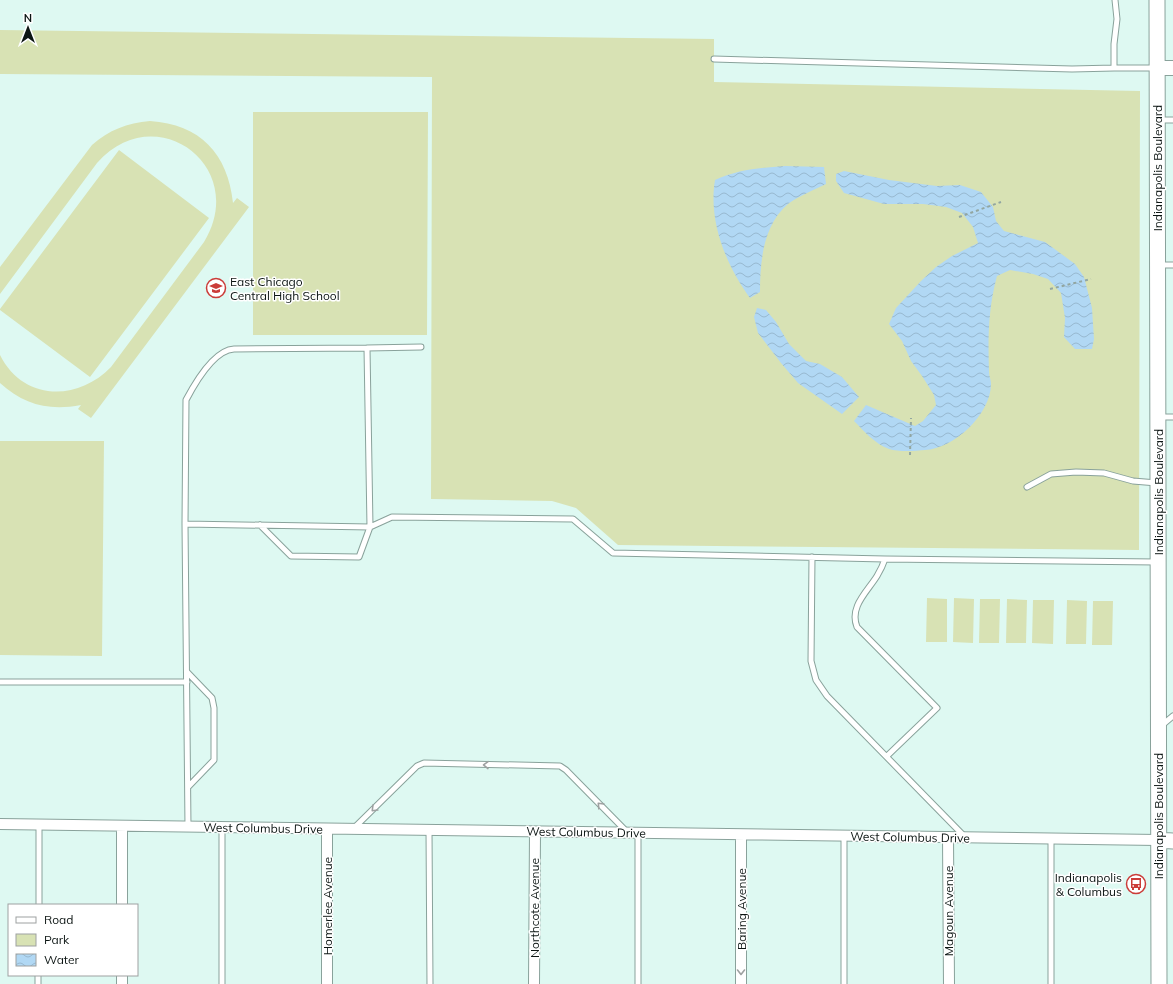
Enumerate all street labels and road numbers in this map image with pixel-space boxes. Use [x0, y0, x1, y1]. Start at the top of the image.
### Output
street label: Indianapolis Boulevard [1150, 105, 1165, 231]
street label: Indianapolis Boulevard [1151, 429, 1166, 555]
street label: Indianapolis Boulevard [1151, 753, 1166, 879]
street label: West Columbus Drive [203, 819, 323, 837]
street label: West Columbus Drive [526, 823, 646, 841]
street label: West Columbus Drive [850, 828, 970, 846]
street label: Homerlee Avenue [320, 857, 335, 955]
street label: Northcote Avenue [527, 858, 542, 958]
street label: Magoun Avenue [941, 866, 956, 956]
street label: Baring Avenue [734, 868, 749, 950]

